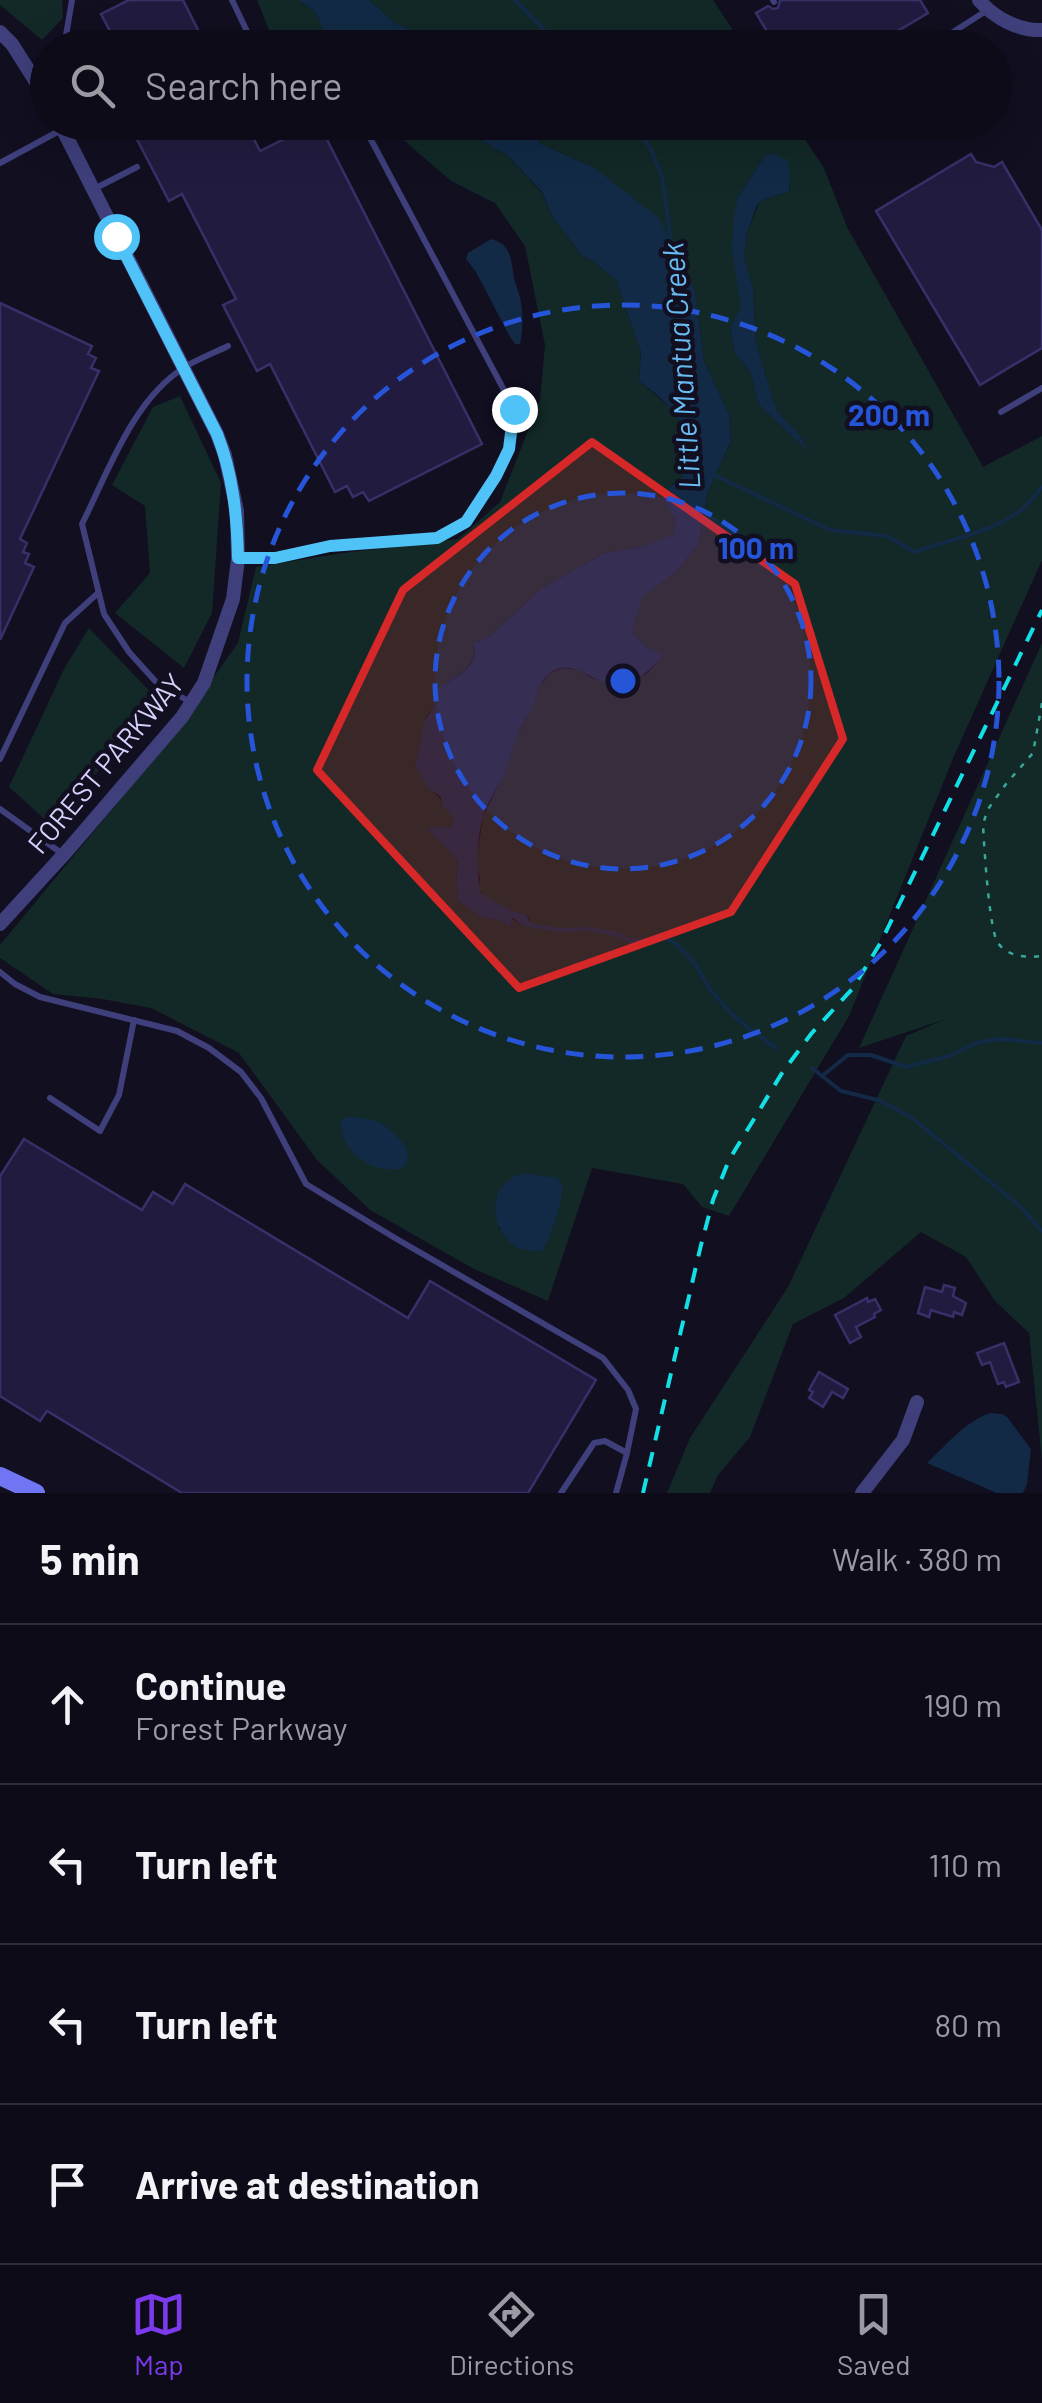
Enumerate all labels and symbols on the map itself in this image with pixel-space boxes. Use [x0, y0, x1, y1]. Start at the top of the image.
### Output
route start [94, 214, 140, 260]
water label: Little Mantua Creek [653, 241, 707, 491]
route end [492, 387, 538, 433]
text: 200 m [848, 396, 930, 432]
text: 100 m [718, 529, 794, 565]
centre of rings [605, 663, 641, 699]
street label: FOREST PARKWAY [20, 666, 190, 860]

